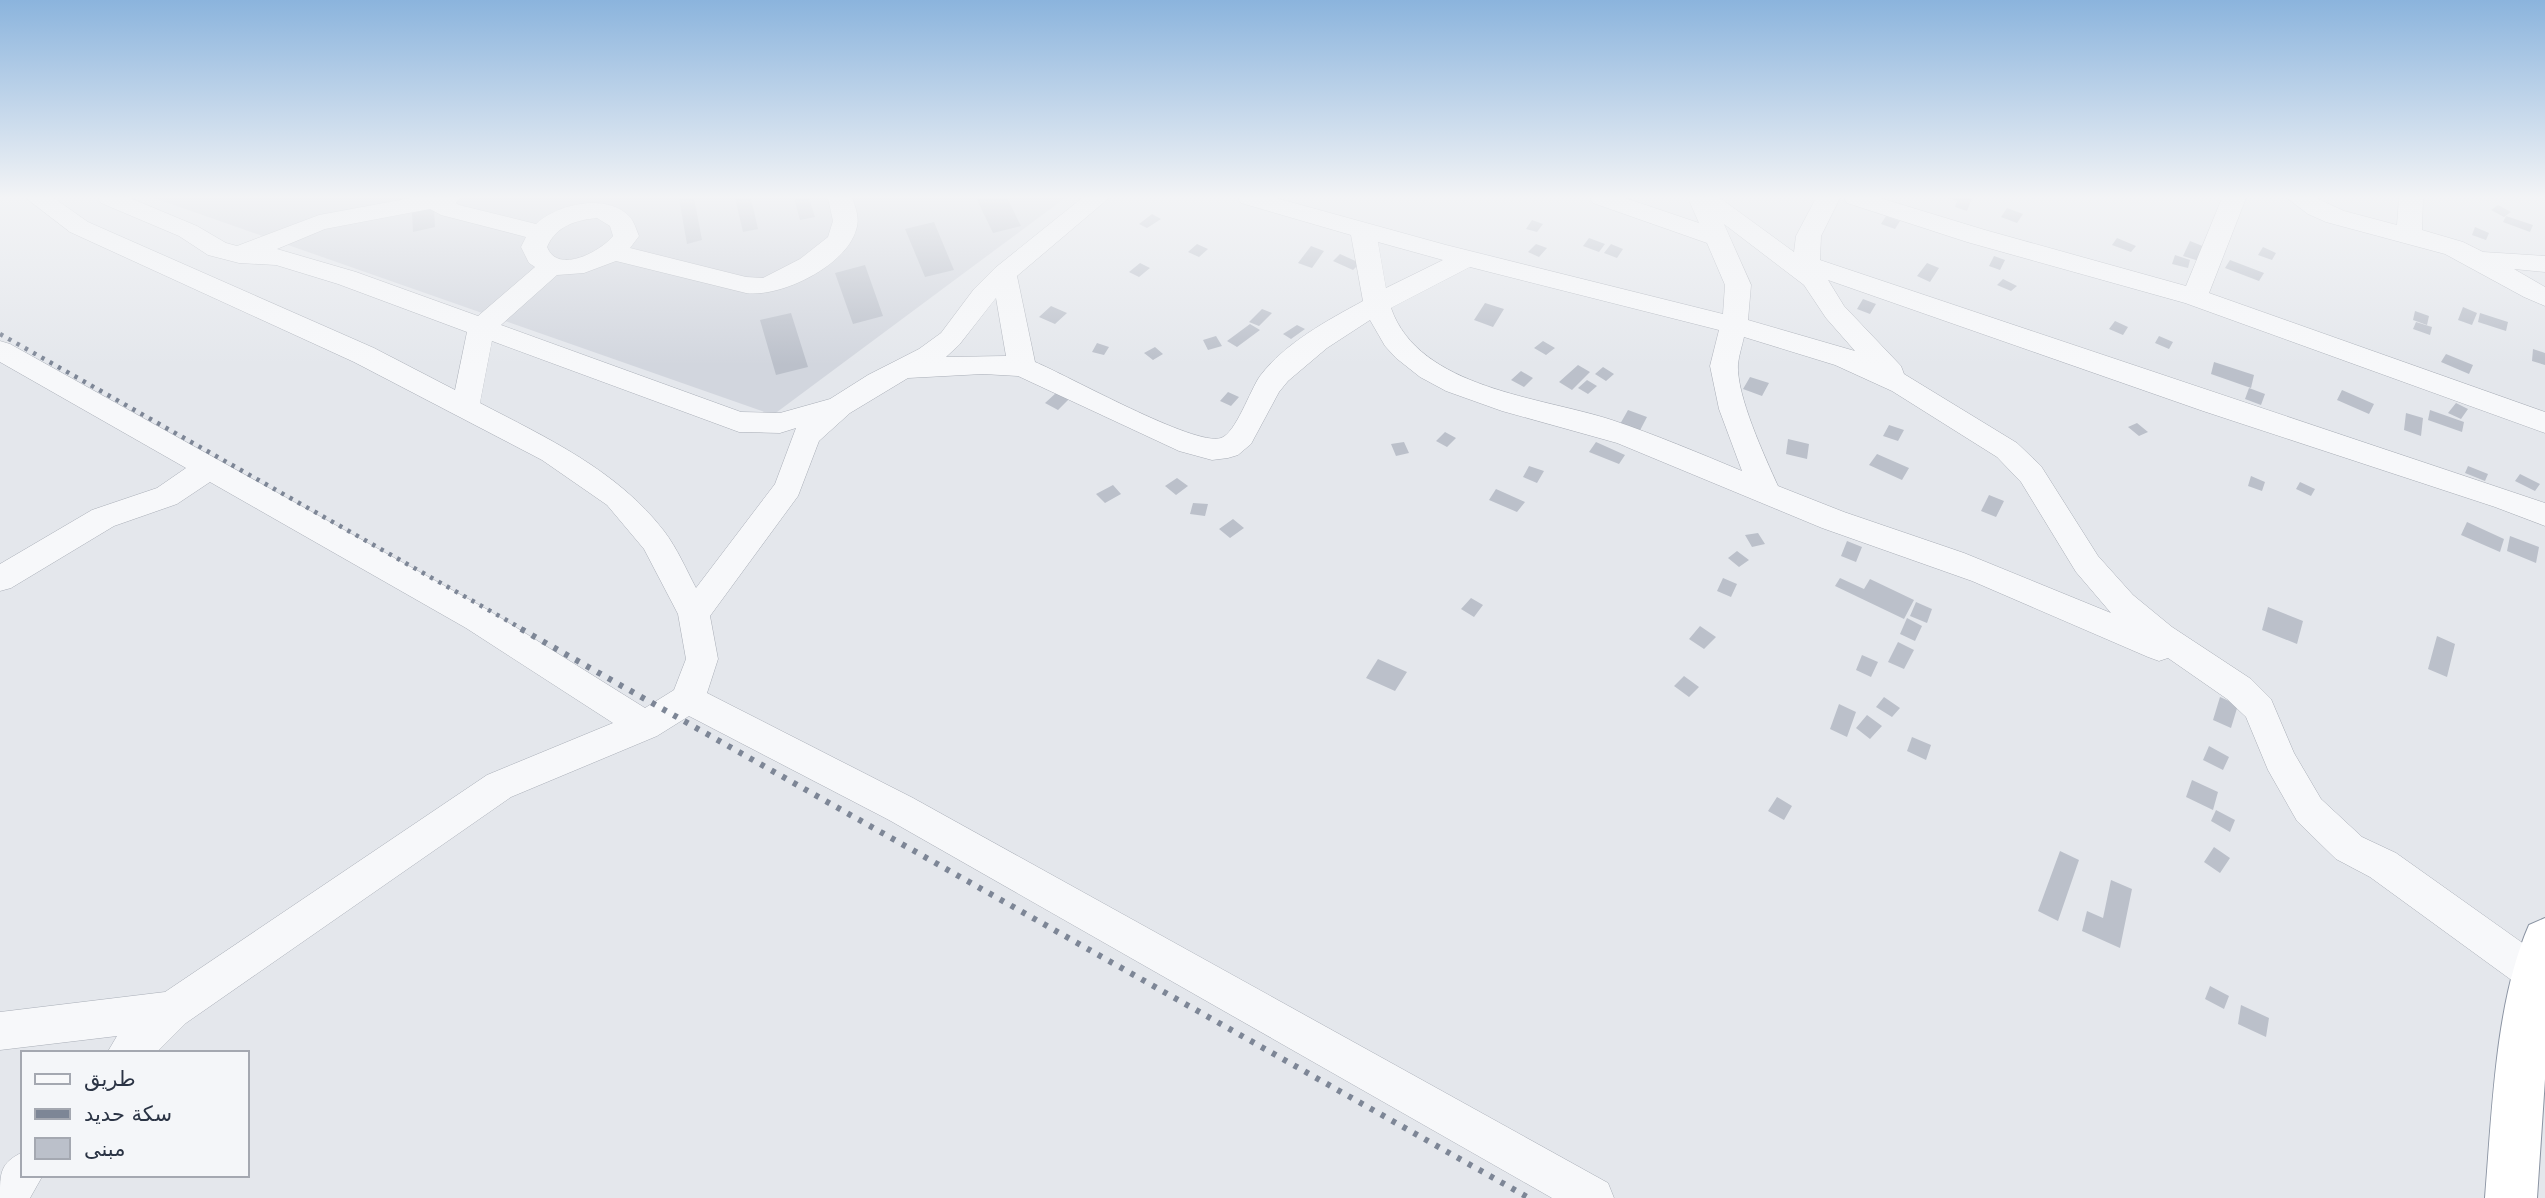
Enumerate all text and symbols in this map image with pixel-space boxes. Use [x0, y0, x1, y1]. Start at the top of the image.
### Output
legend [21, 1051, 248, 1177]
text: طريق [84, 1067, 136, 1091]
text: سكة حديد [84, 1102, 172, 1126]
text: مبنى [84, 1137, 125, 1161]

